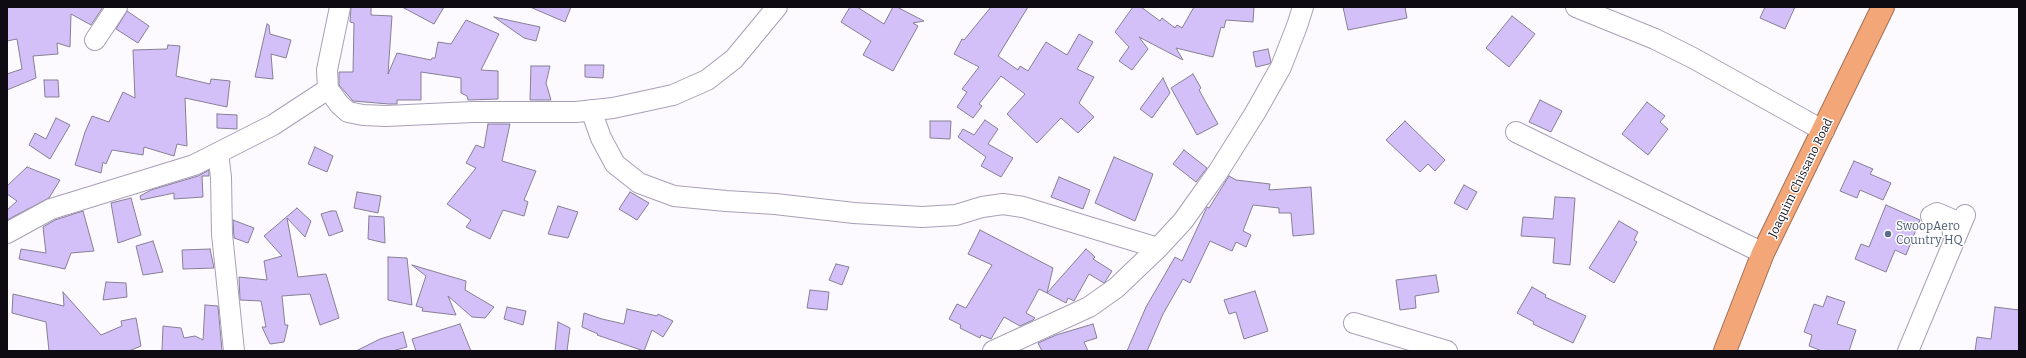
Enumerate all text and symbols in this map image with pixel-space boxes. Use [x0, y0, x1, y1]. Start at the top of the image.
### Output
street label: Joaquim Chissano Road [1766, 116, 1836, 240]
place label: SwoopAero Country HQ [1896, 220, 1963, 248]
marker: SwoopAero Country HQ [1883, 229, 1893, 239]

